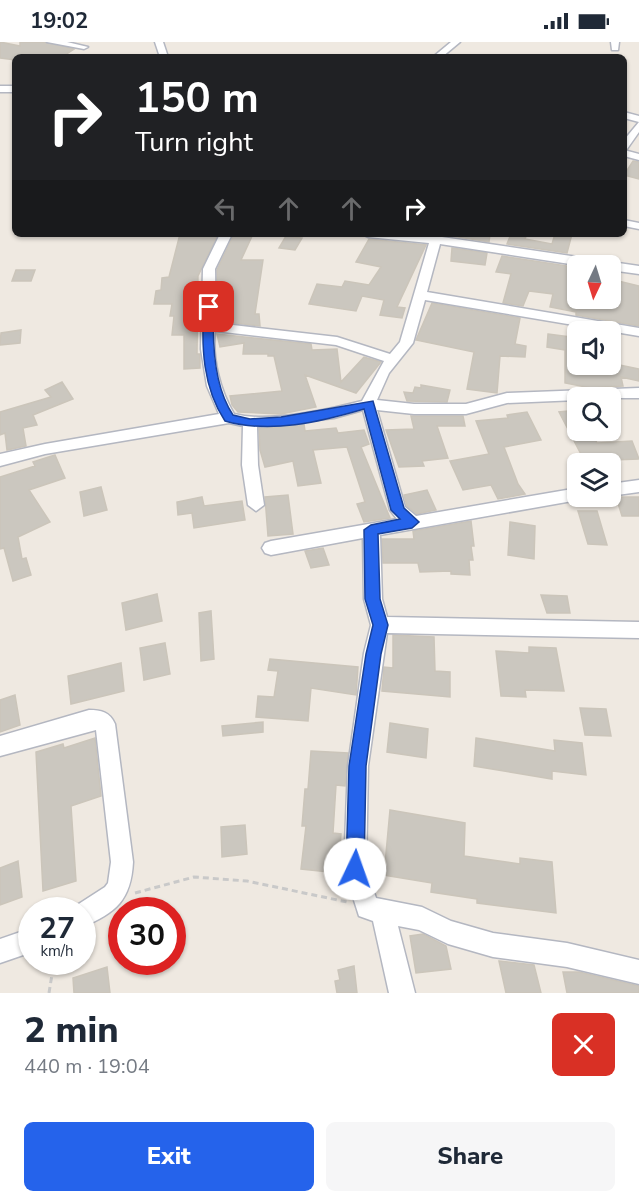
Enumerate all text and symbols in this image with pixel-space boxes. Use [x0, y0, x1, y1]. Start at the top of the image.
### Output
text: 19:02 [30, 6, 88, 36]
text: 150 m [135, 70, 259, 127]
icon: right [36, 78, 114, 156]
text: Turn right [135, 124, 253, 161]
icon: left [209, 192, 242, 225]
icon: ahead [272, 192, 305, 225]
icon: ahead [335, 192, 368, 225]
icon: right [398, 192, 431, 225]
north arrow [567, 255, 621, 309]
map controls [567, 255, 621, 507]
pin [183, 281, 234, 332]
icon: arrive [192, 290, 225, 323]
button: sound [567, 321, 621, 375]
button: search [567, 387, 621, 441]
button: layers [567, 453, 621, 507]
position arrow [323, 837, 387, 901]
speed limit sign: 30 [108, 897, 186, 975]
text: 27 [39, 908, 75, 949]
text: km/h [40, 941, 74, 961]
text: 2 min [24, 1006, 119, 1055]
button: close [552, 1013, 615, 1076]
text: 440 m · 19:04 [24, 1053, 150, 1080]
button: Exit [24, 1122, 314, 1191]
button: Share [326, 1122, 615, 1191]

